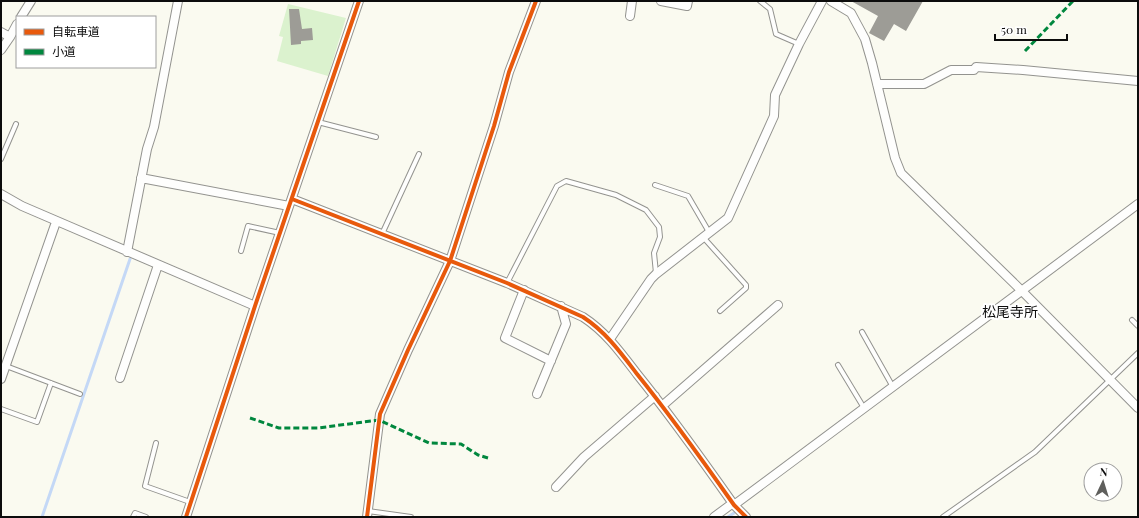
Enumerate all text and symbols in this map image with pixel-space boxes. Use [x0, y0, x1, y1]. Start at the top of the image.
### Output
legend [16, 16, 156, 68]
scale bar [995, 16, 1067, 42]
text: 50 m [1001, 21, 1027, 37]
text: 自転車道 [52, 23, 100, 39]
text: 小道 [52, 43, 76, 59]
district label: 松尾寺所 [982, 302, 1038, 321]
north arrow [1083, 462, 1123, 502]
text: N [1099, 464, 1108, 479]

